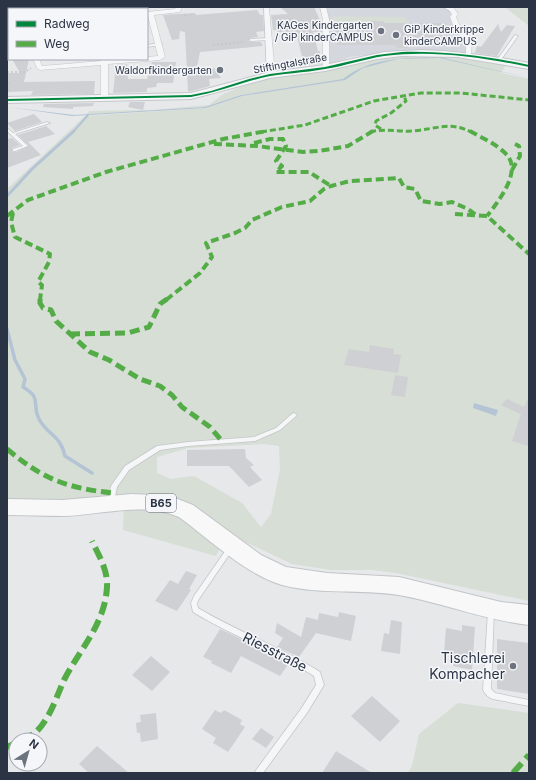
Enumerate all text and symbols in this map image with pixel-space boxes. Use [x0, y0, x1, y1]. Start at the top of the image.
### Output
legend [8, 8, 148, 60]
text: Radweg [44, 16, 90, 31]
place label: KAGes Kindergarten / GiP kinderCAMPUS [275, 19, 373, 43]
place label: GiP Kinderkrippe kinderCAMPUS [404, 23, 484, 47]
marker: KAGes Kindergarten / GiP kinderCAMPUS [376, 26, 386, 36]
marker: GiP Kinderkrippe kinderCAMPUS [391, 30, 401, 40]
text: Weg [44, 36, 70, 51]
street label: Stiftingtalstraße [252, 51, 328, 75]
place label: Waldorfkindergarten [115, 64, 212, 76]
marker: Waldorfkindergarten [215, 65, 225, 75]
road number: B65 [146, 494, 176, 512]
street label: Riesstraße [240, 628, 310, 675]
place label: Tischlerei Kompacher [429, 649, 505, 682]
marker: Tischlerei Kompacher [508, 661, 518, 671]
north arrow [8, 732, 48, 772]
text: N [26, 736, 42, 752]

